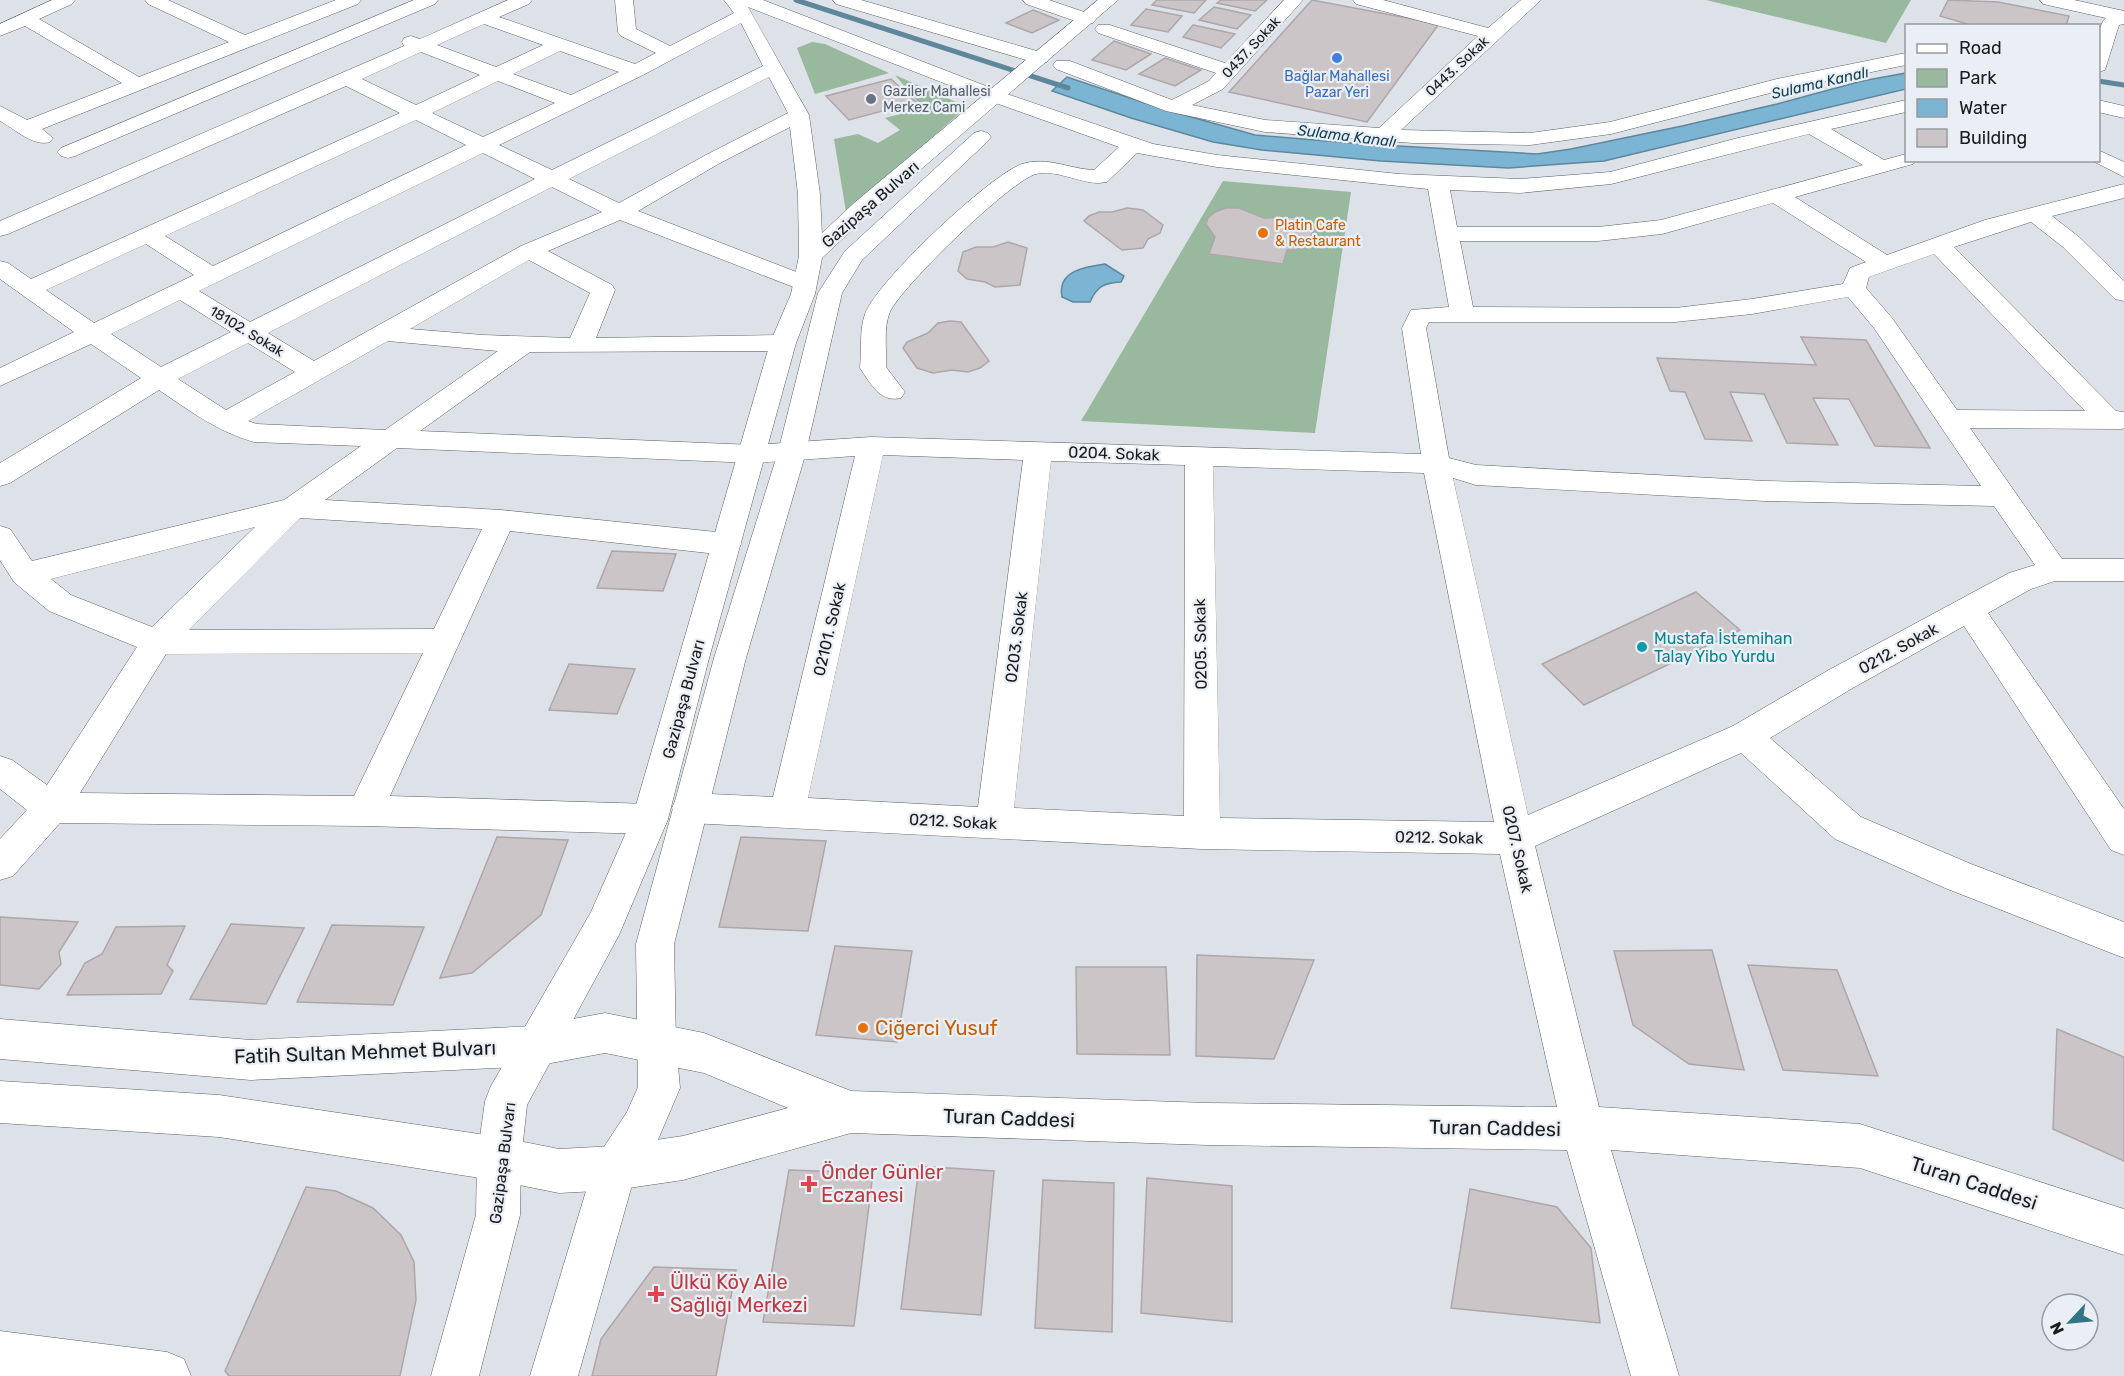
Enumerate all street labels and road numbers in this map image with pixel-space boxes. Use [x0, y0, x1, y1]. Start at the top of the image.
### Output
street label: 0437. Sokak [1219, 12, 1285, 82]
street label: 0443. Sokak [1422, 32, 1493, 100]
street label: Gazipaşa Bulvarı [818, 157, 923, 252]
street label: 18102. Sokak [206, 303, 288, 361]
street label: 0204. Sokak [1068, 442, 1161, 465]
street label: 02101. Sokak [809, 580, 850, 678]
street label: 0203. Sokak [1001, 590, 1032, 684]
street label: 0205. Sokak [1190, 597, 1211, 690]
street label: 0212. Sokak [1855, 618, 1942, 678]
street label: Gazipaşa Bulvarı [658, 637, 709, 761]
street label: 0207. Sokak [1498, 804, 1537, 895]
street label: 0212. Sokak [909, 810, 998, 833]
street label: 0212. Sokak [1395, 827, 1484, 848]
street label: Fatih Sultan Mehmet Bulvarı [233, 1035, 497, 1069]
street label: Gazipaşa Bulvarı [486, 1101, 519, 1225]
street label: Turan Caddesi [943, 1104, 1075, 1132]
street label: Turan Caddesi [1429, 1115, 1561, 1141]
street label: Turan Caddesi [1908, 1151, 2040, 1215]

